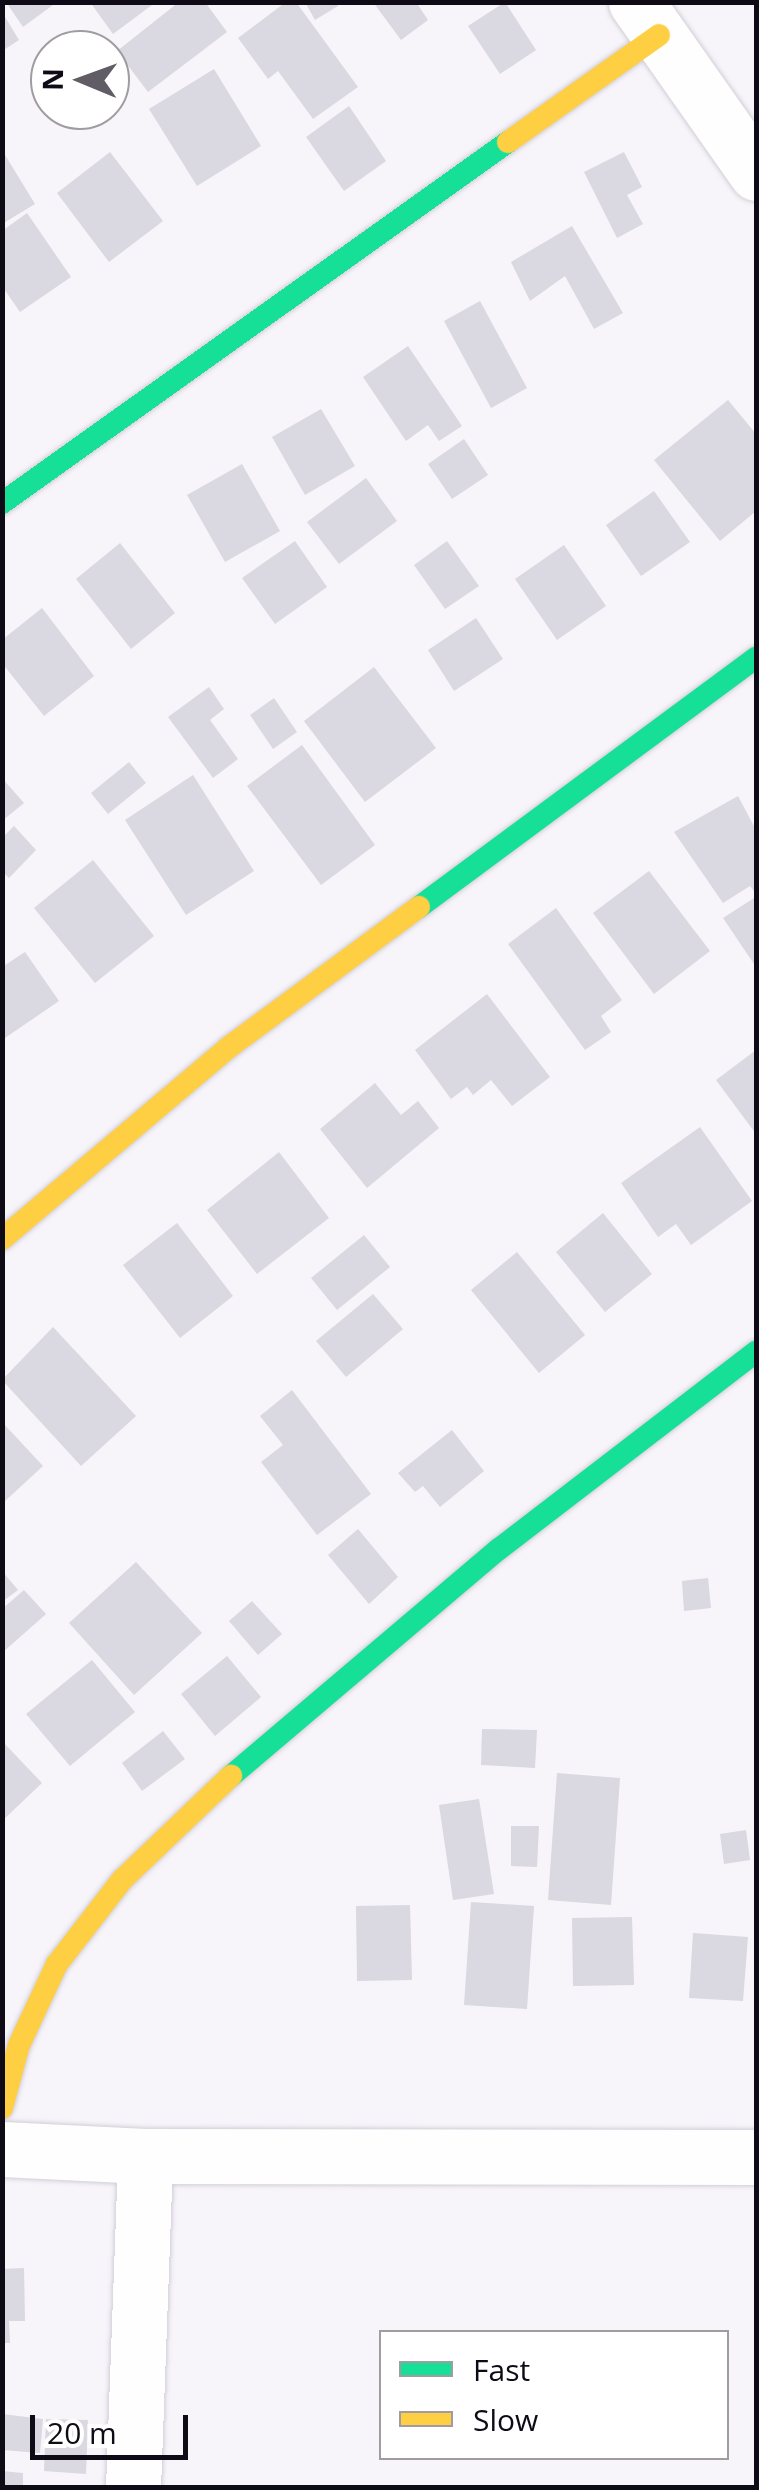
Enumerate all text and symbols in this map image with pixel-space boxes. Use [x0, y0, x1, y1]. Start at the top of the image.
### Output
north arrow [30, 30, 130, 130]
text: N [33, 68, 71, 91]
legend [379, 2330, 729, 2460]
text: Fast [473, 2349, 530, 2390]
scale bar [35, 2395, 192, 2457]
text: Slow [473, 2399, 538, 2440]
text: 20 m [47, 2412, 117, 2453]

